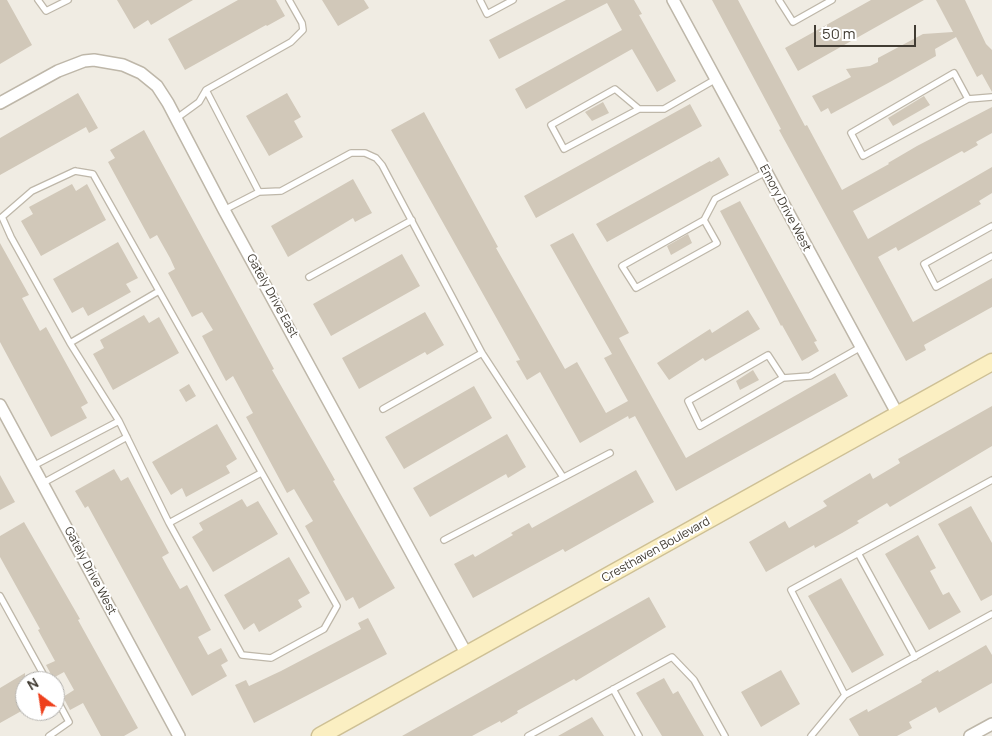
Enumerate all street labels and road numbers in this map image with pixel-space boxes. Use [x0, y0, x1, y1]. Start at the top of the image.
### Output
street label: Emory Drive West [756, 162, 814, 254]
street label: Gately Drive East [243, 252, 301, 340]
street label: Cresthaven Boulevard [599, 514, 713, 586]
street label: Gately Drive West [61, 525, 119, 617]

